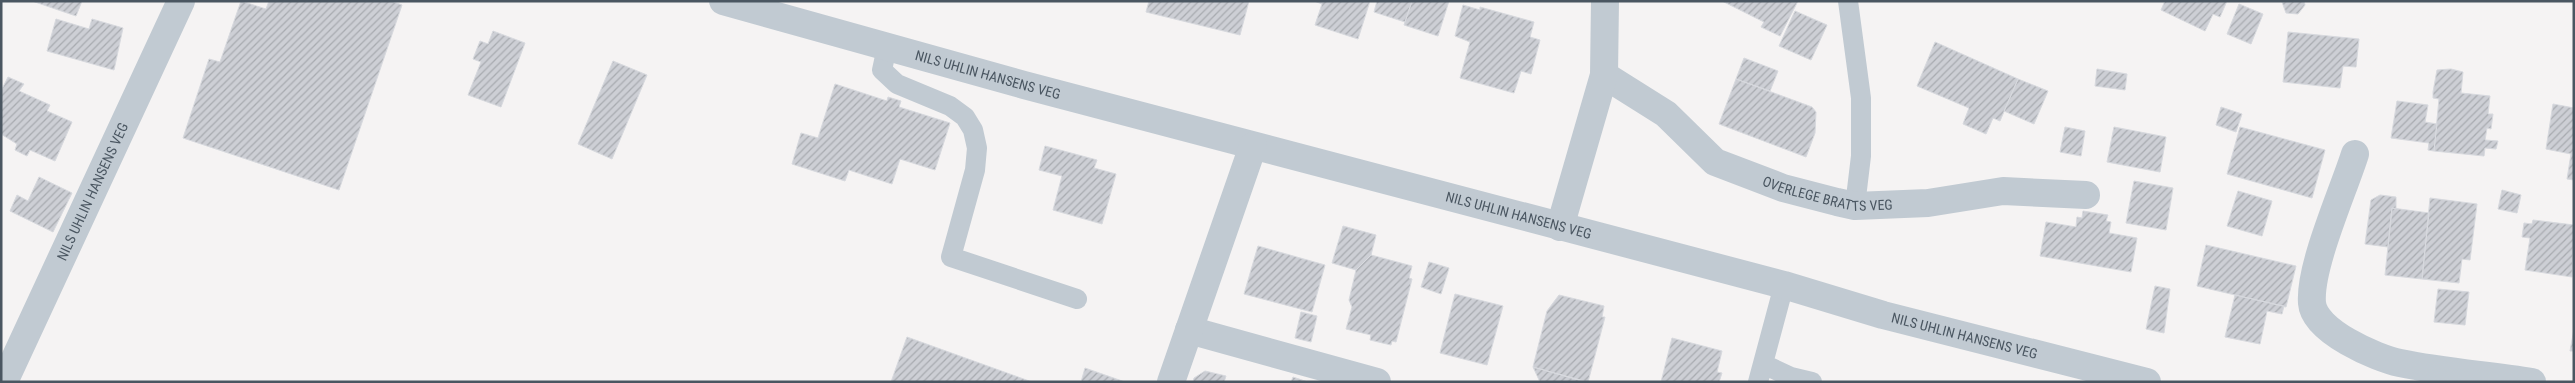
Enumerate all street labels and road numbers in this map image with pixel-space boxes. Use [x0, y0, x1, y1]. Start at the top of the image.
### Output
street label: NILS UHLIN HANSENS VEG [913, 47, 1062, 102]
street label: NILS UHLIN HANSENS VEG [54, 120, 131, 263]
street label: OVERLEGE BRATTS VEG [1760, 173, 1893, 214]
street label: NILS UHLIN HANSENS VEG [1444, 188, 1593, 242]
street label: NILS UHLIN HANSENS VEG [1890, 309, 2039, 362]

